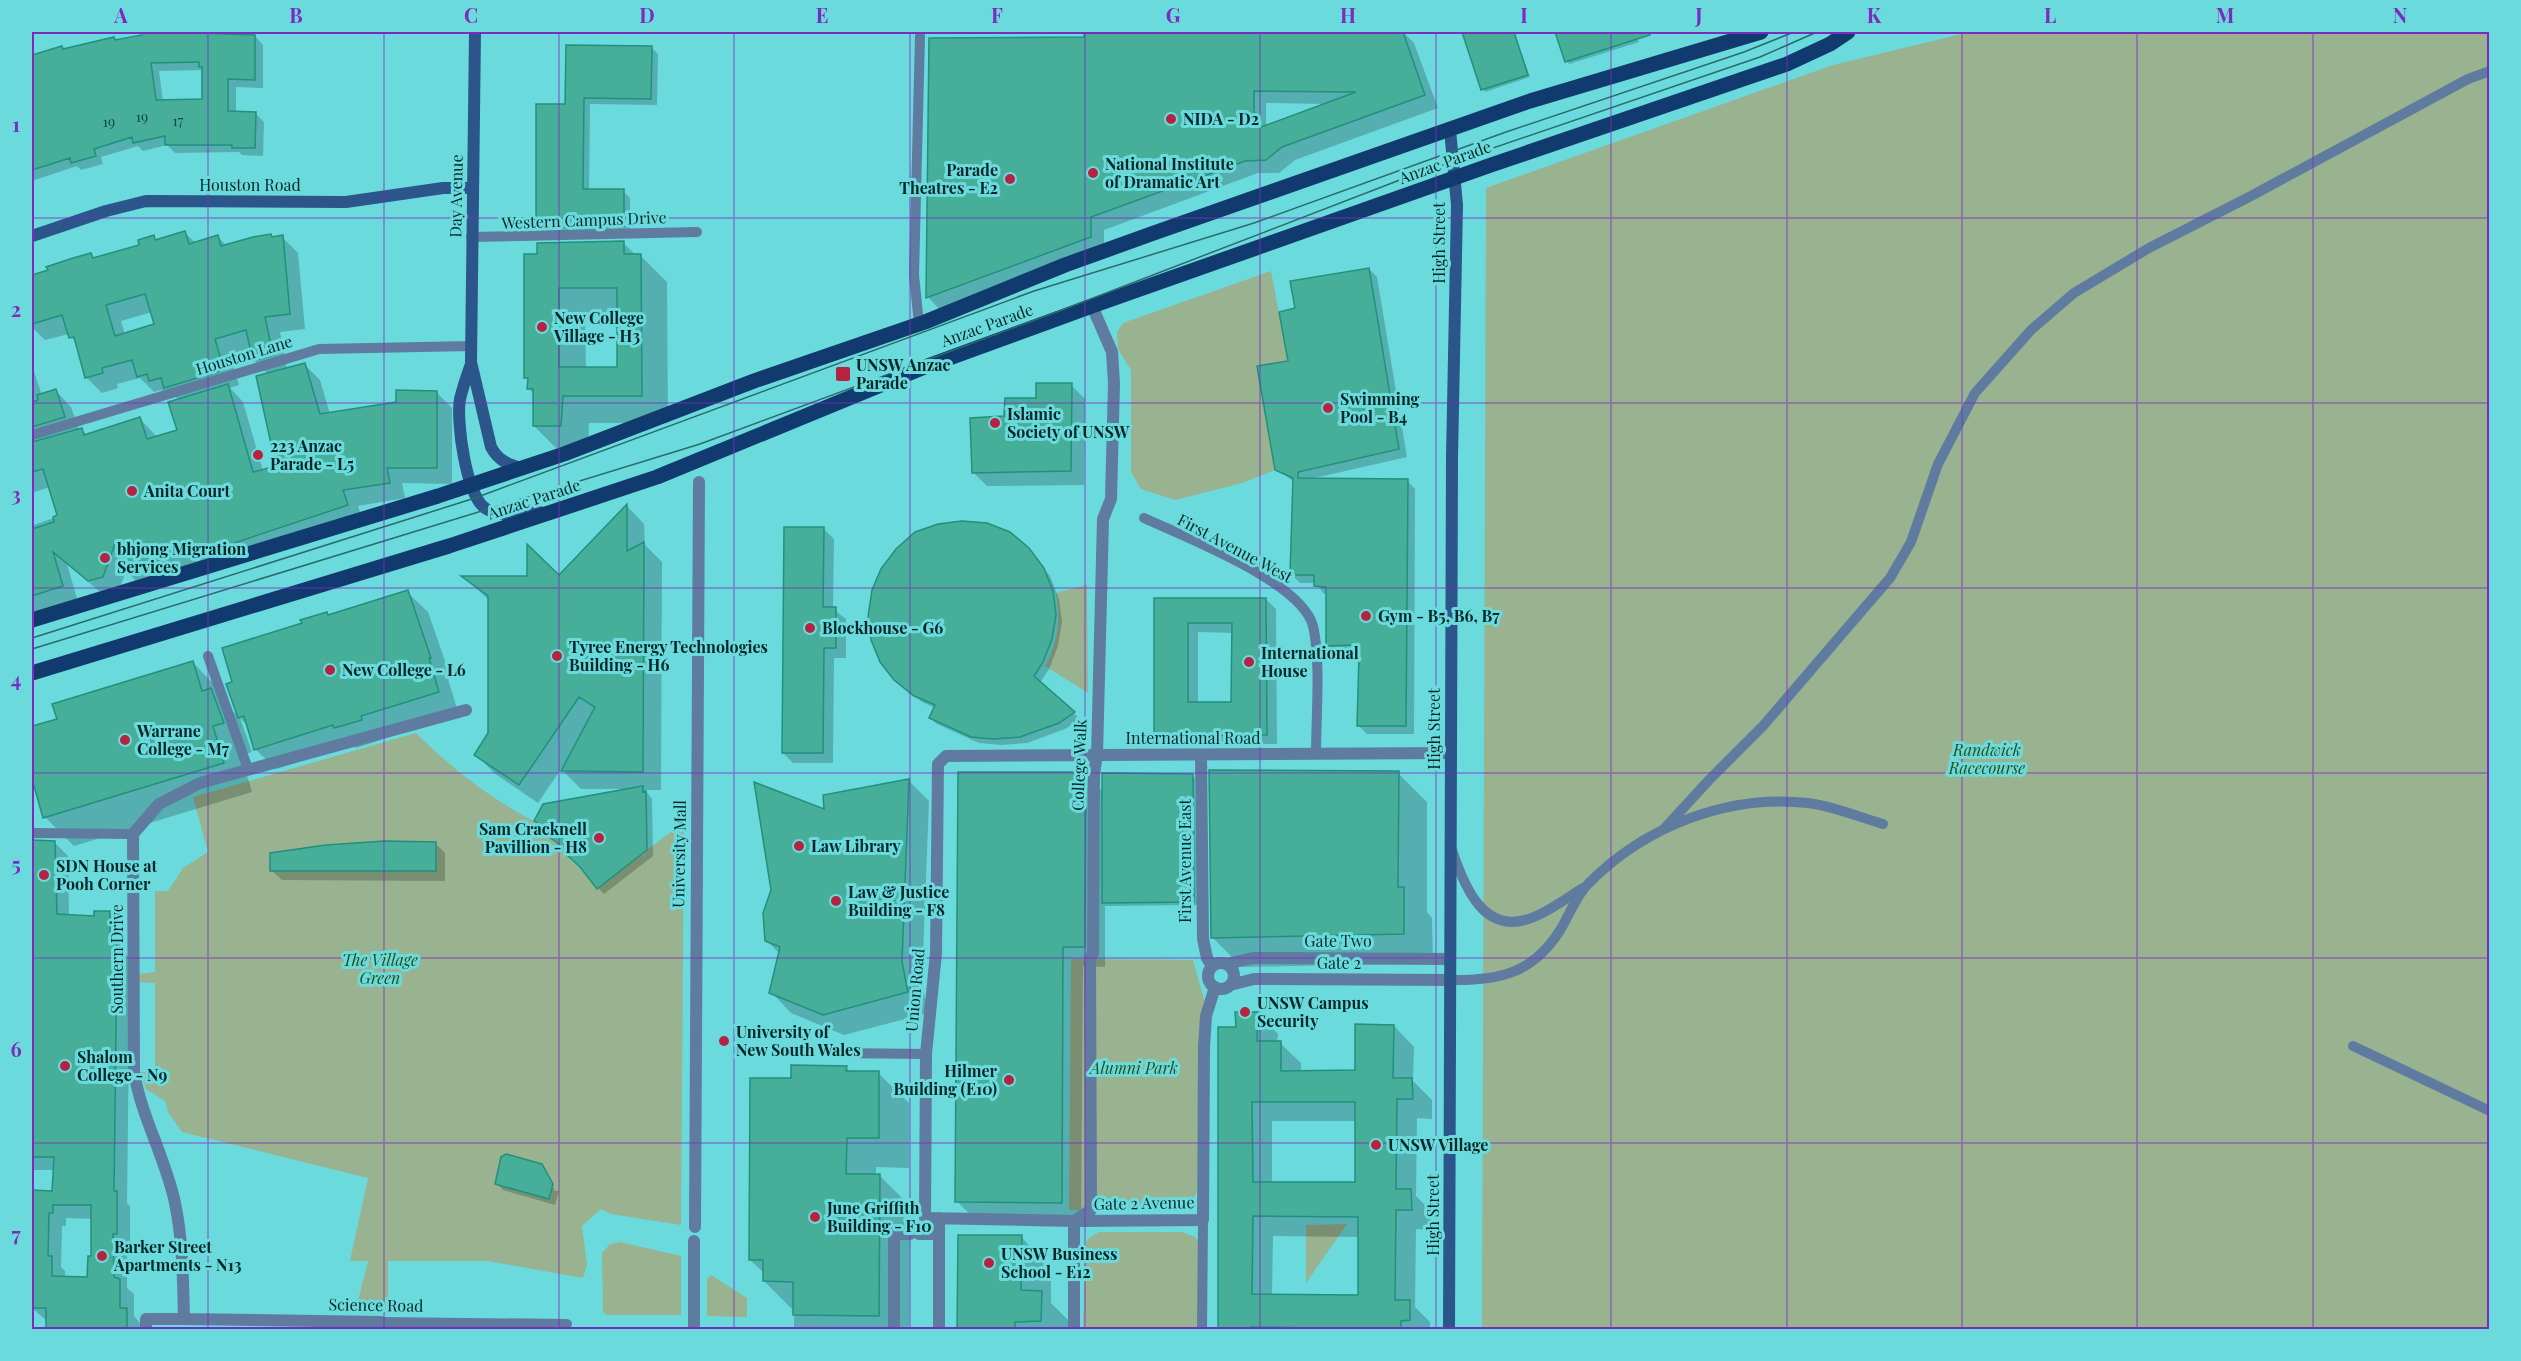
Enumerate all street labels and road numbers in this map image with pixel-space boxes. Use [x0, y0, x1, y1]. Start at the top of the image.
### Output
street label: Anzac Parade [1395, 135, 1494, 188]
street label: Day Avenue [444, 154, 467, 238]
street label: Houston Road [199, 174, 301, 195]
street label: High Street [1428, 202, 1449, 284]
street label: Western Campus Drive [500, 206, 667, 233]
street label: Anzac Parade [937, 298, 1036, 351]
street label: Houston Lane [193, 330, 295, 379]
street label: Anzac Parade [484, 474, 583, 524]
street label: First Avenue West [1174, 508, 1297, 587]
street label: High Street [1423, 688, 1444, 770]
street label: College Walk [1066, 719, 1091, 811]
street label: International Road [1126, 727, 1260, 748]
street label: University Mall [667, 799, 690, 908]
street label: First Avenue East [1174, 799, 1195, 923]
street label: Southern Drive [106, 904, 127, 1014]
street label: Gate Two [1304, 930, 1372, 951]
street label: Union Road [900, 947, 929, 1033]
street label: Gate 2 [1317, 952, 1361, 973]
street label: High Street [1422, 1174, 1443, 1256]
street label: Gate 2 Avenue [1093, 1191, 1195, 1214]
street label: Science Road [328, 1293, 424, 1316]

